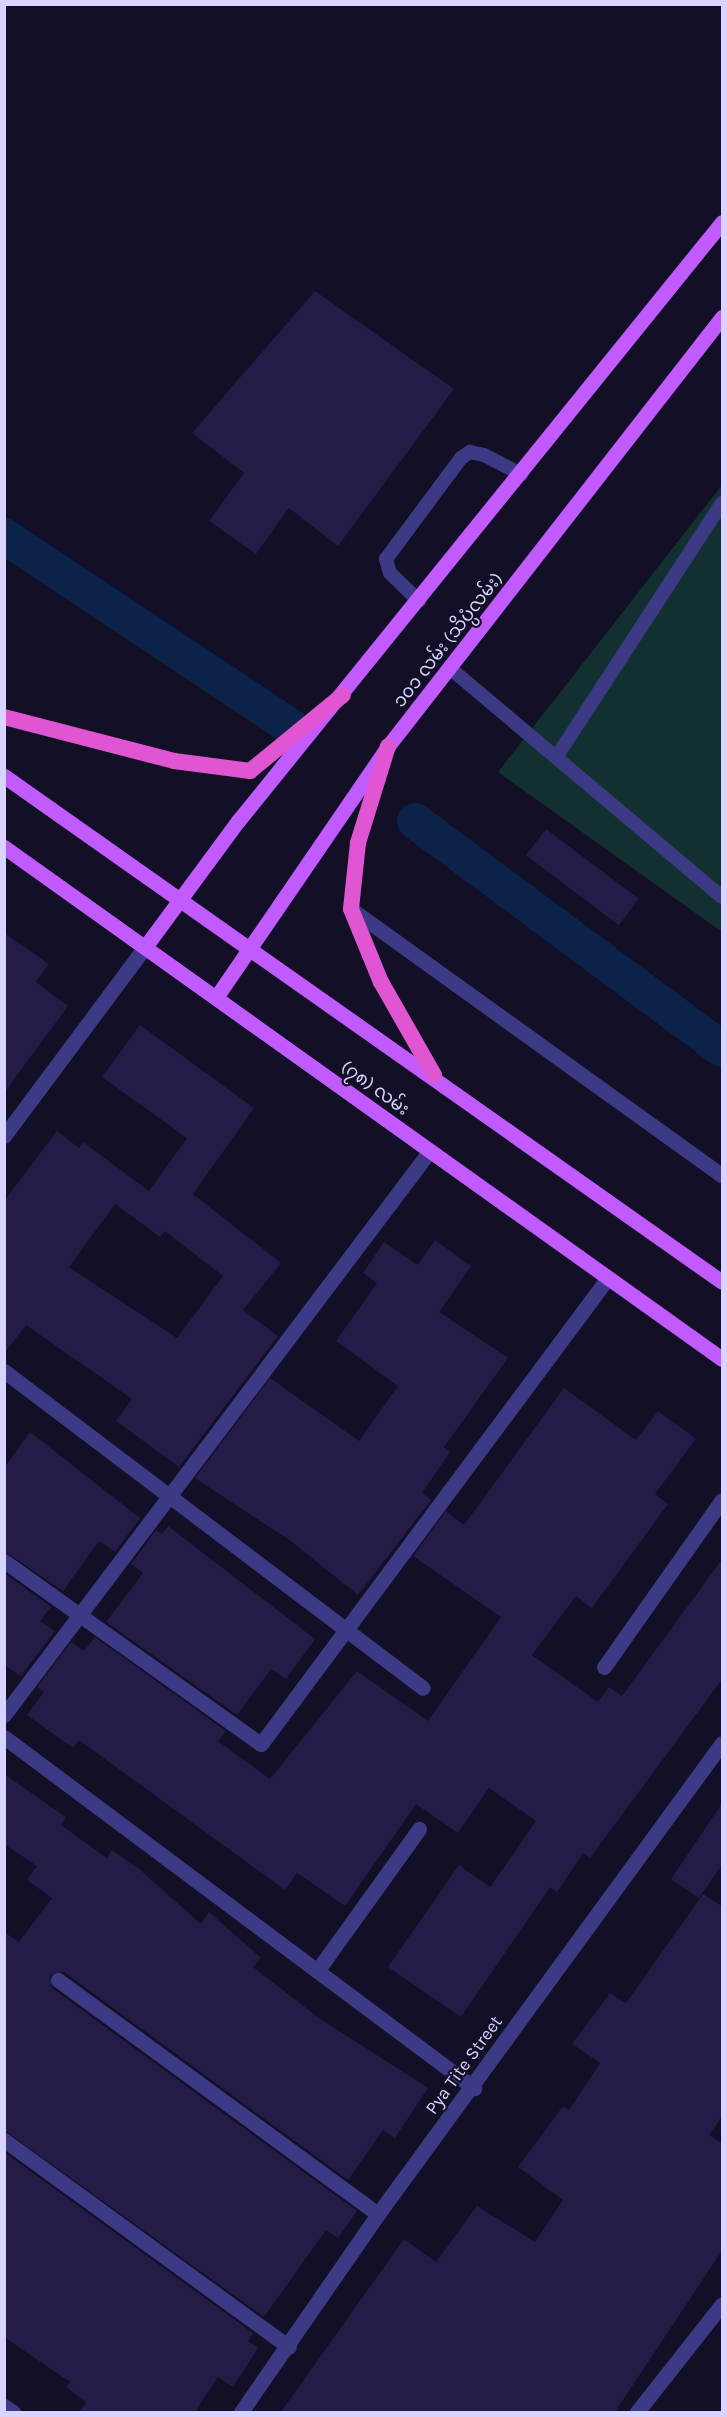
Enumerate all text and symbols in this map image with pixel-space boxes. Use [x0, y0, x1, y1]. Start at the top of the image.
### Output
street label: ၁၀၁ လမ်း (သိပ္ပံလမ်း) [389, 568, 507, 712]
street label: (၇၈) လမ်း [337, 1056, 413, 1120]
street label: Pya Tite Street [421, 2011, 507, 2119]

